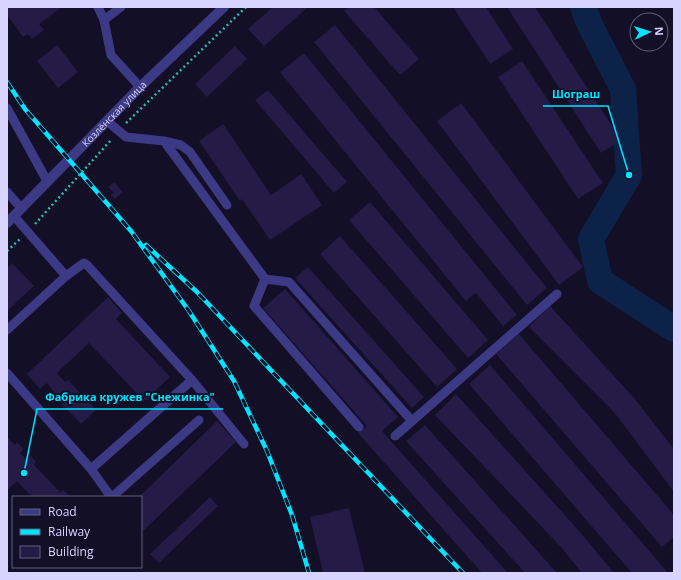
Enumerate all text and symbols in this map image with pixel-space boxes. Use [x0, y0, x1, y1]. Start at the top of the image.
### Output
north arrow [629, 12, 669, 52]
text: N [652, 26, 667, 36]
street label: Козлёнская улица [78, 78, 149, 150]
callout: Шограш [543, 83, 608, 106]
text: Шограш [552, 86, 600, 101]
callout: Фабрика кружев "Снежинка" [37, 386, 223, 409]
text: Фабрика кружев "Снежинка" [45, 389, 215, 404]
legend [12, 496, 142, 568]
text: Road [48, 503, 77, 520]
text: Railway [48, 523, 91, 540]
text: Building [48, 543, 94, 560]

